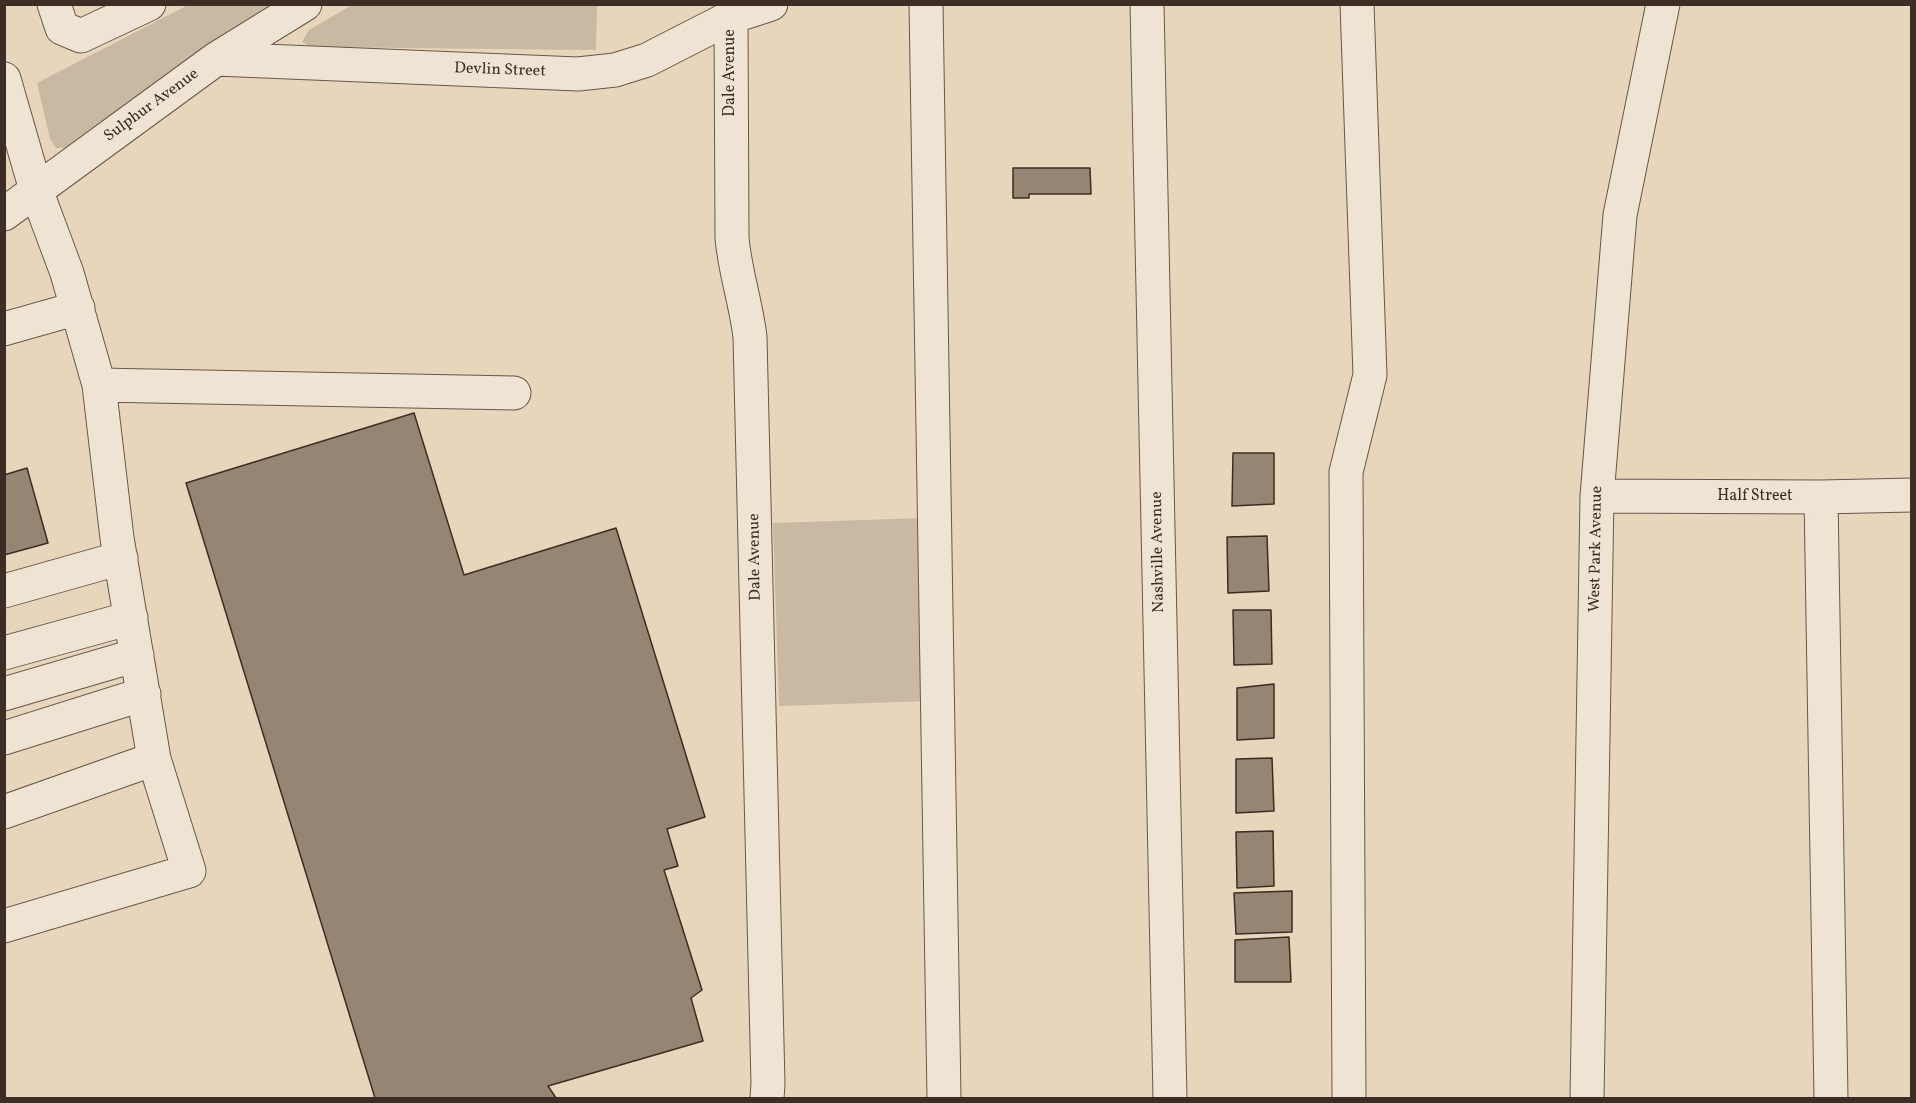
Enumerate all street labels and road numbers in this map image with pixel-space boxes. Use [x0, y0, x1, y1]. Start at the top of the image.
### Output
street label: Dale Avenue [721, 29, 741, 117]
street label: Devlin Street [454, 60, 546, 82]
street label: Sulphur Avenue [101, 65, 203, 147]
street label: West Park Avenue [1586, 486, 1608, 612]
street label: Half Street [1717, 487, 1793, 507]
street label: Nashville Avenue [1148, 491, 1170, 613]
street label: Dale Avenue [746, 513, 766, 601]

